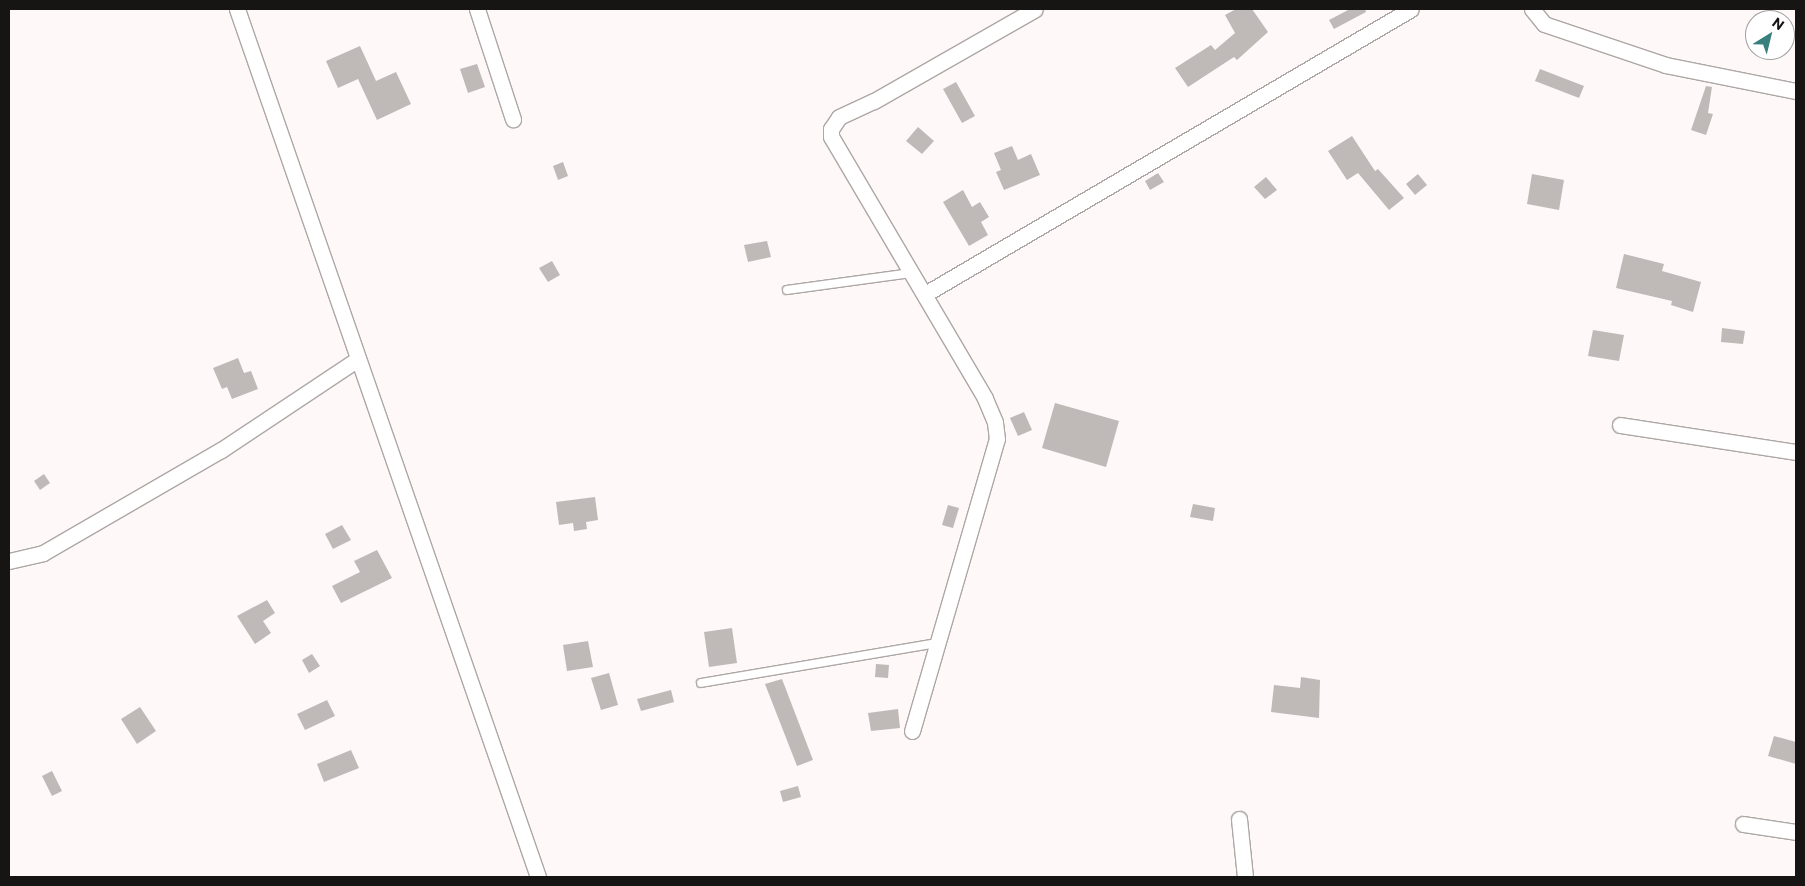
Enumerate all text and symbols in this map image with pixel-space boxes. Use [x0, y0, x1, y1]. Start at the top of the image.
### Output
north arrow [1745, 10, 1795, 60]
text: N [1769, 13, 1788, 33]

